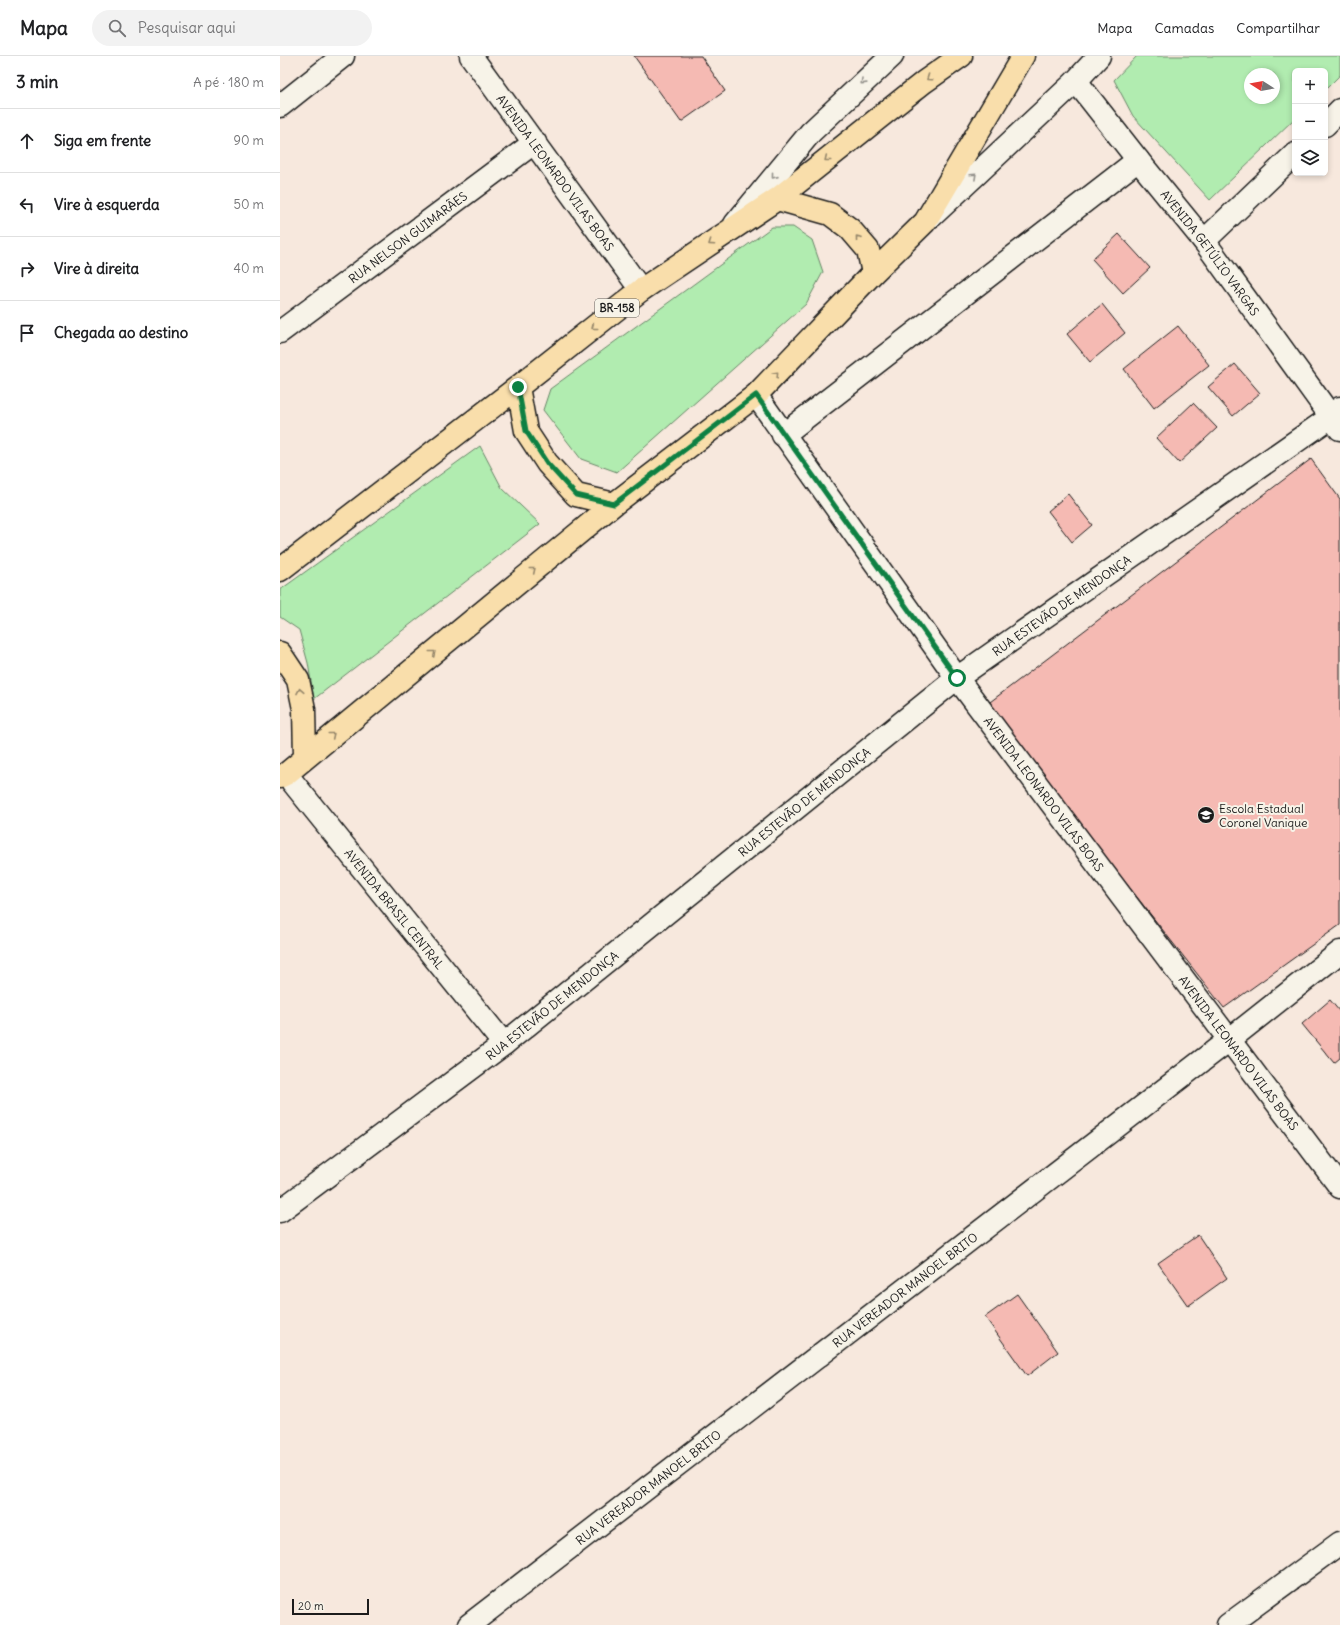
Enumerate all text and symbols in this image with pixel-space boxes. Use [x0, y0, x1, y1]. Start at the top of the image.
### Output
search box [92, 10, 372, 46]
text: Mapa [20, 16, 68, 40]
icon: search [106, 17, 128, 39]
text: Pesquisar aqui [138, 18, 236, 37]
text: Mapa [1097, 19, 1132, 37]
text: Camadas [1154, 19, 1214, 37]
text: Compartilhar [1236, 19, 1320, 37]
north arrow [1244, 68, 1280, 104]
map controls [1292, 68, 1328, 176]
button: + [1292, 68, 1328, 104]
text: 3 min [16, 71, 58, 93]
one-way arrow [926, 73, 933, 81]
text: A pé · 180 m [193, 74, 264, 91]
one-way arrow [860, 77, 868, 85]
street label: AVENIDA LEONARDO VILAS BOAS [494, 91, 618, 254]
button: − [1292, 104, 1328, 140]
icon: ahead [16, 130, 38, 152]
text: Siga em frente [54, 131, 151, 150]
text: 90 m [233, 132, 264, 149]
button: layers [1292, 140, 1328, 176]
one-way arrow [825, 154, 832, 161]
one-way arrow [772, 172, 779, 179]
one-way arrow [969, 173, 977, 181]
street label: AVENIDA GETÚLIO VARGAS [1158, 187, 1263, 319]
street label: RUA NELSON GUIMARÃES [345, 188, 470, 286]
icon: left [16, 194, 38, 216]
text: Vire à esquerda [54, 195, 160, 214]
text: 50 m [233, 196, 264, 213]
one-way arrow [856, 236, 863, 243]
one-way arrow [708, 238, 715, 245]
icon: right [16, 258, 38, 280]
text: Vire à direita [54, 259, 139, 278]
text: 40 m [233, 260, 264, 277]
road number: BR-158 [595, 299, 639, 317]
icon: arrive [16, 322, 38, 344]
one-way arrow [591, 322, 598, 329]
text: Chegada ao destino [54, 323, 188, 342]
one-way arrow [771, 371, 779, 379]
route end [509, 378, 527, 396]
street label: RUA ESTEVÃO DE MENDONÇA [989, 552, 1134, 659]
one-way arrow [529, 568, 536, 575]
one-way arrow [428, 650, 435, 657]
route start [948, 669, 966, 687]
one-way arrow [297, 688, 305, 694]
street label: AVENIDA LEONARDO VILAS BOAS [981, 713, 1107, 874]
one-way arrow [328, 733, 335, 740]
street label: RUA ESTEVÃO DE MENDONÇA [735, 744, 873, 860]
place label: Escola Estadual Coronel Vanique [1219, 801, 1308, 830]
school or university icon: Escola Estadual Coronel Vanique [1196, 805, 1216, 825]
street label: AVENIDA BRASIL CENTRAL [342, 845, 448, 972]
street label: RUA ESTEVÃO DE MENDONÇA [483, 947, 621, 1063]
street label: AVENIDA LEONARDO VILAS BOAS [1176, 972, 1302, 1133]
street label: RUA VEREADOR MANOEL BRITO [829, 1229, 980, 1350]
street label: RUA VEREADOR MANOEL BRITO [572, 1427, 724, 1548]
scale bar [292, 1597, 369, 1616]
text: 20 m [298, 1599, 324, 1613]

